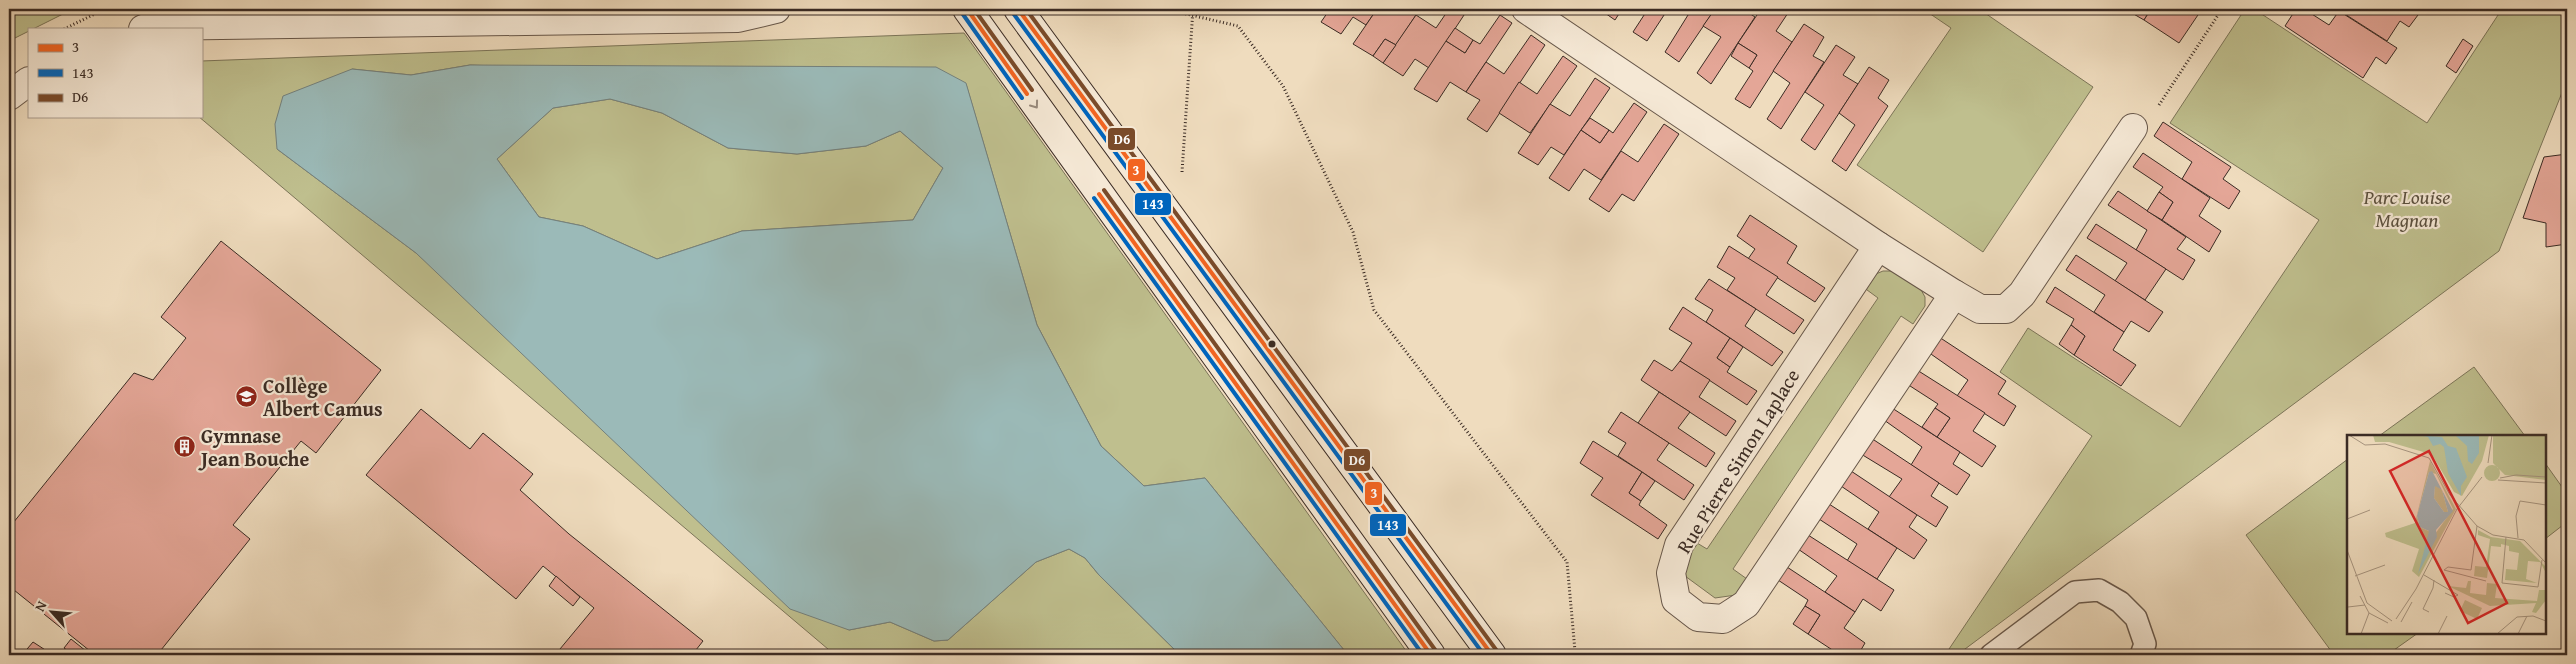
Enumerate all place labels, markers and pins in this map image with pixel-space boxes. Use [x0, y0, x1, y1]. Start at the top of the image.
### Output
unlabelled marker [1267, 339, 1277, 349]
place label: Collège Albert Camus [263, 371, 383, 423]
school or university icon: Collège Albert Camus [235, 385, 259, 409]
place label: Gymnase Jean Bouche [198, 421, 309, 473]
building icon: Gymnase Jean Bouche [173, 435, 197, 459]

